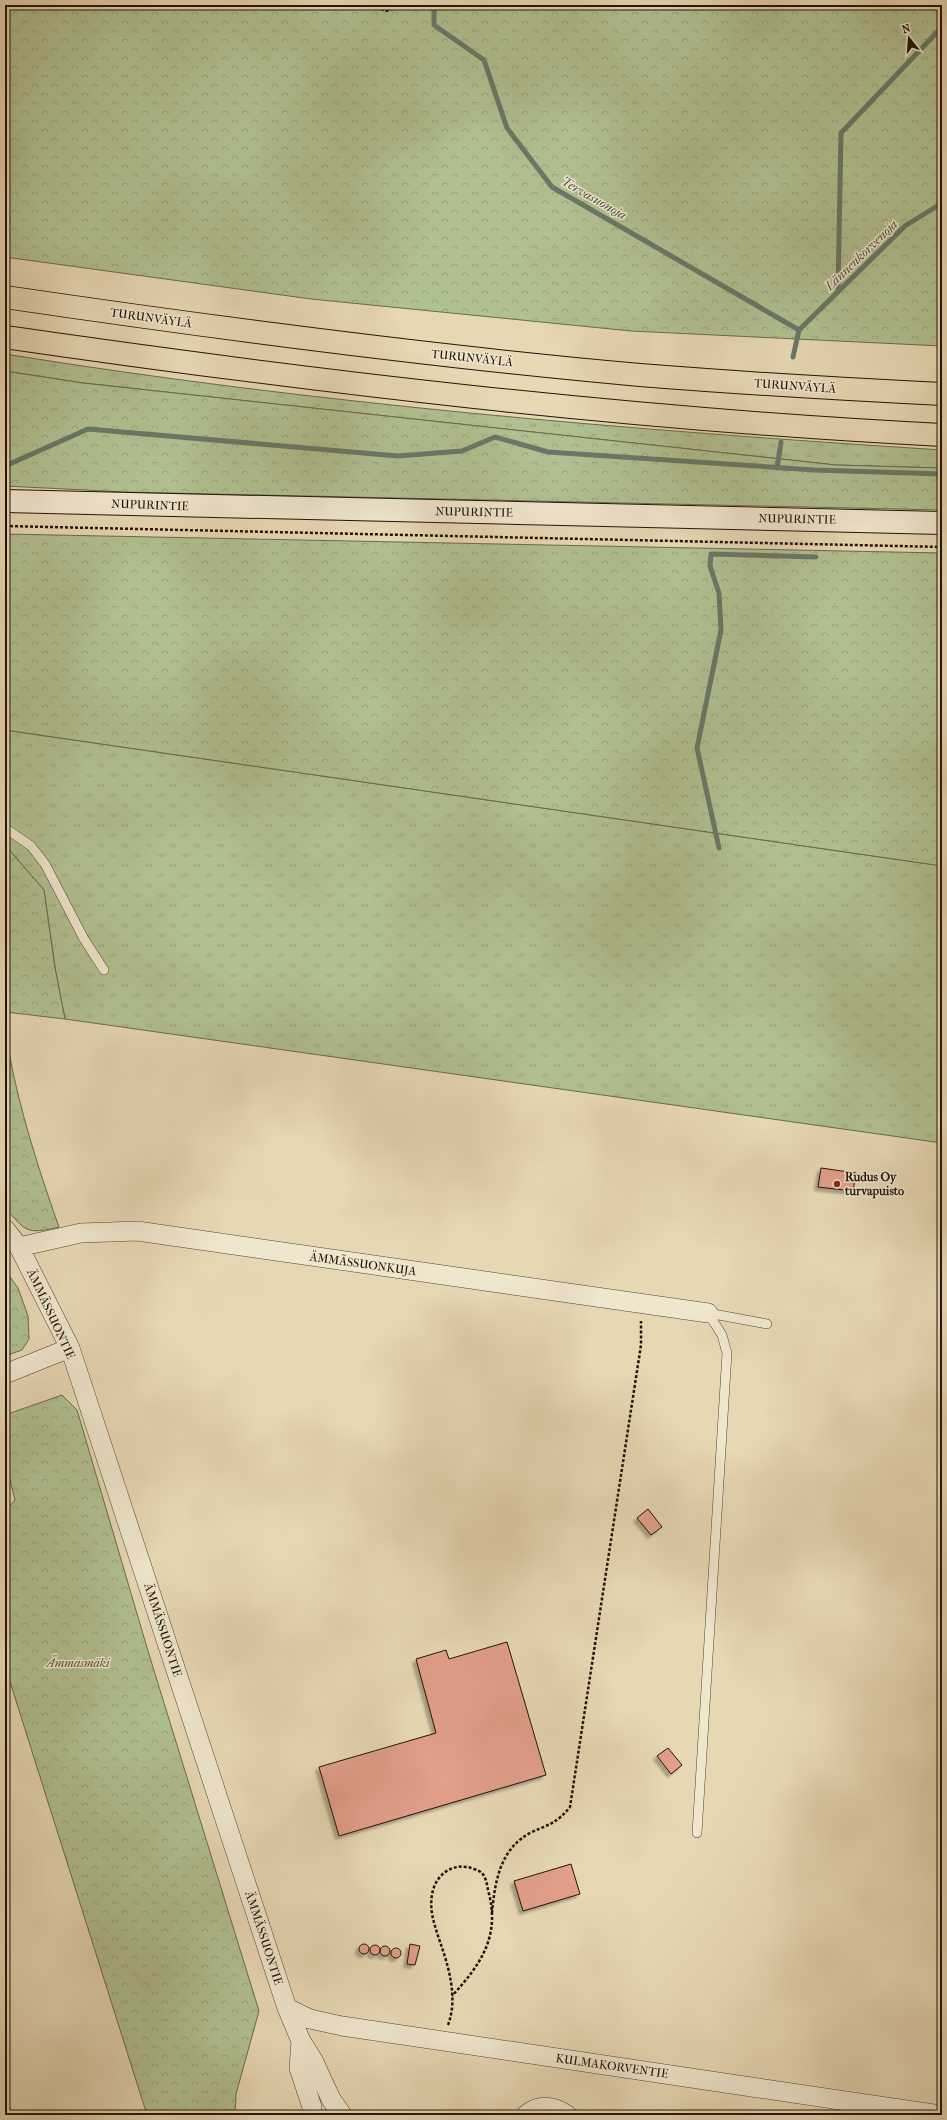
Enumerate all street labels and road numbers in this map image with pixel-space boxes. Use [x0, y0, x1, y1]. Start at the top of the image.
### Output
street label: TURUNVÄYLÄ [109, 304, 193, 331]
street label: TURUNVÄYLÄ [430, 346, 514, 369]
street label: TURUNVÄYLÄ [754, 375, 837, 396]
street label: NUPURINTIE [111, 497, 189, 513]
street label: NUPURINTIE [435, 504, 513, 520]
street label: NUPURINTIE [758, 511, 836, 527]
street label: ÄMMÄSSUONKUJA [308, 1248, 418, 1278]
street label: ÄMMÄSSUONTIE [24, 1265, 79, 1361]
street label: ÄMMÄSSUONTIE [141, 1580, 186, 1679]
street label: ÄMMÄSSUONTIE [242, 1888, 287, 1987]
street label: KULMAKORVENTIE [555, 2051, 669, 2081]

